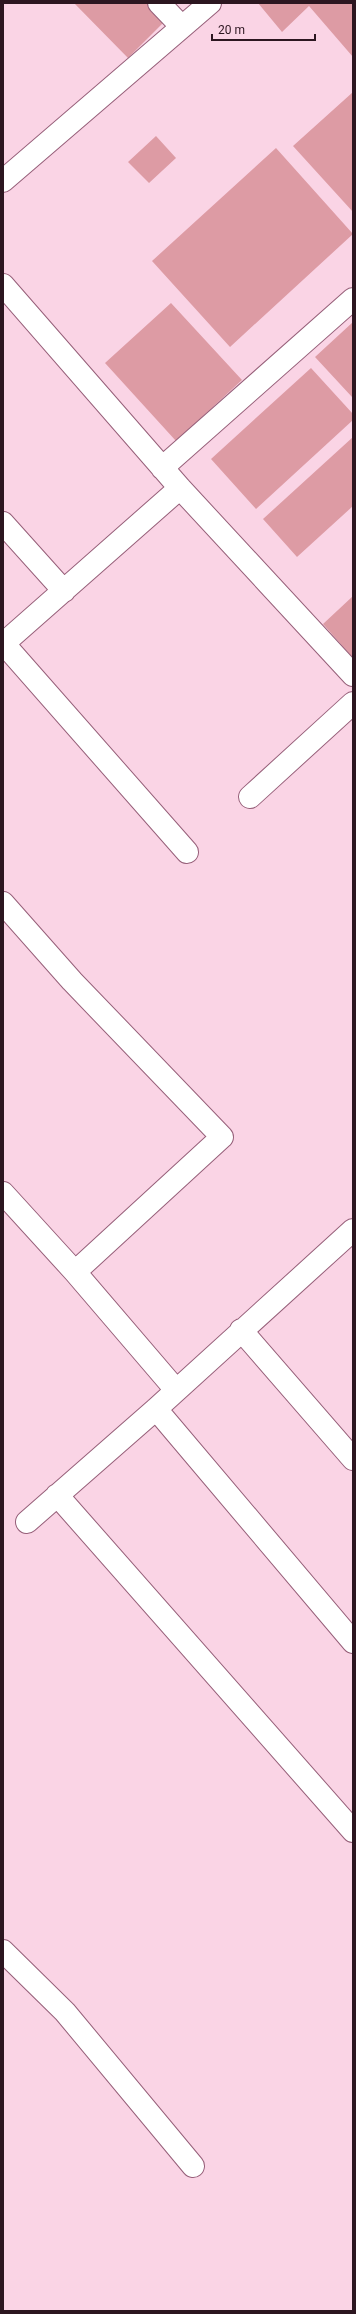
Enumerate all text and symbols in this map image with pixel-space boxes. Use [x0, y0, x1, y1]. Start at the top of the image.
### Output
scale bar [212, 16, 315, 42]
text: 20 m [218, 23, 245, 37]

